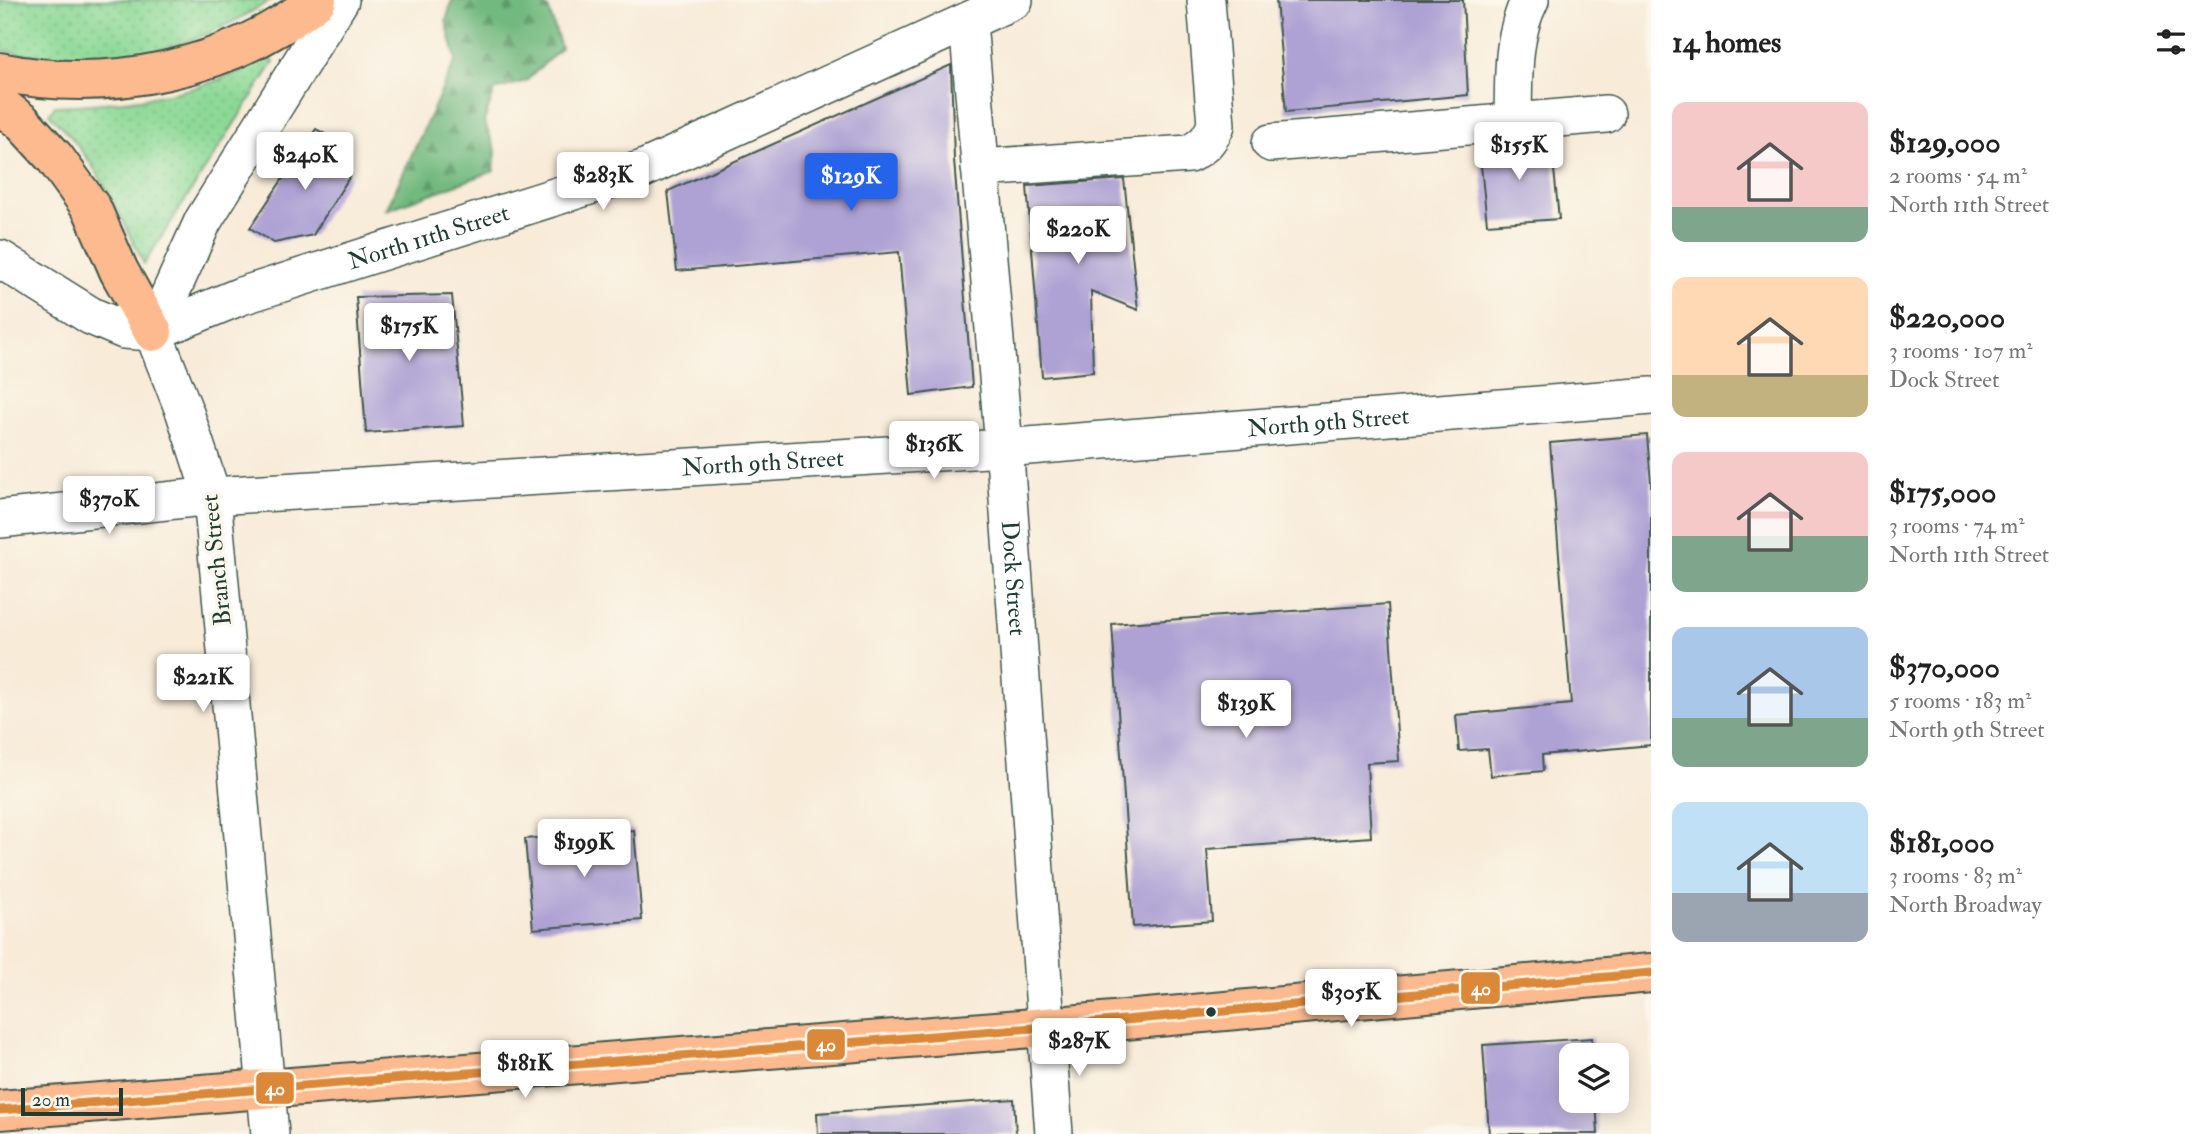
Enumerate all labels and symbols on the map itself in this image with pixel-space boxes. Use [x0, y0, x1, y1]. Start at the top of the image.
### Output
pin: $155K [1470, 122, 1568, 182]
pin: $240K [256, 132, 354, 192]
pin: $283K [554, 152, 652, 212]
pin: $129K [802, 154, 900, 213]
street label: North 11th Street [344, 197, 513, 277]
pin: $220K [1029, 206, 1127, 266]
pin: $175K [360, 304, 458, 363]
street label: North 9th Street [1246, 400, 1411, 444]
pin: $136K [885, 421, 983, 481]
street label: North 9th Street [681, 443, 845, 484]
pin: $370K [60, 476, 158, 536]
street label: Branch Street [194, 493, 239, 627]
street label: Dock Street [994, 520, 1033, 637]
pin: $221K [154, 654, 252, 714]
pin: $139K [1197, 680, 1295, 740]
pin: $199K [535, 820, 633, 879]
pin: $305K [1302, 970, 1400, 1029]
line badge: 40 [1460, 971, 1501, 1005]
text: 40 [1470, 977, 1491, 1001]
unlabelled marker [1204, 1005, 1218, 1019]
pin: $287K [1030, 1018, 1128, 1078]
line badge: 40 [806, 1028, 846, 1061]
text: 40 [815, 1033, 836, 1057]
pin: $181K [476, 1040, 574, 1100]
line badge: 40 [255, 1071, 295, 1105]
text: 40 [264, 1077, 285, 1101]
scale bar [21, 1085, 122, 1117]

